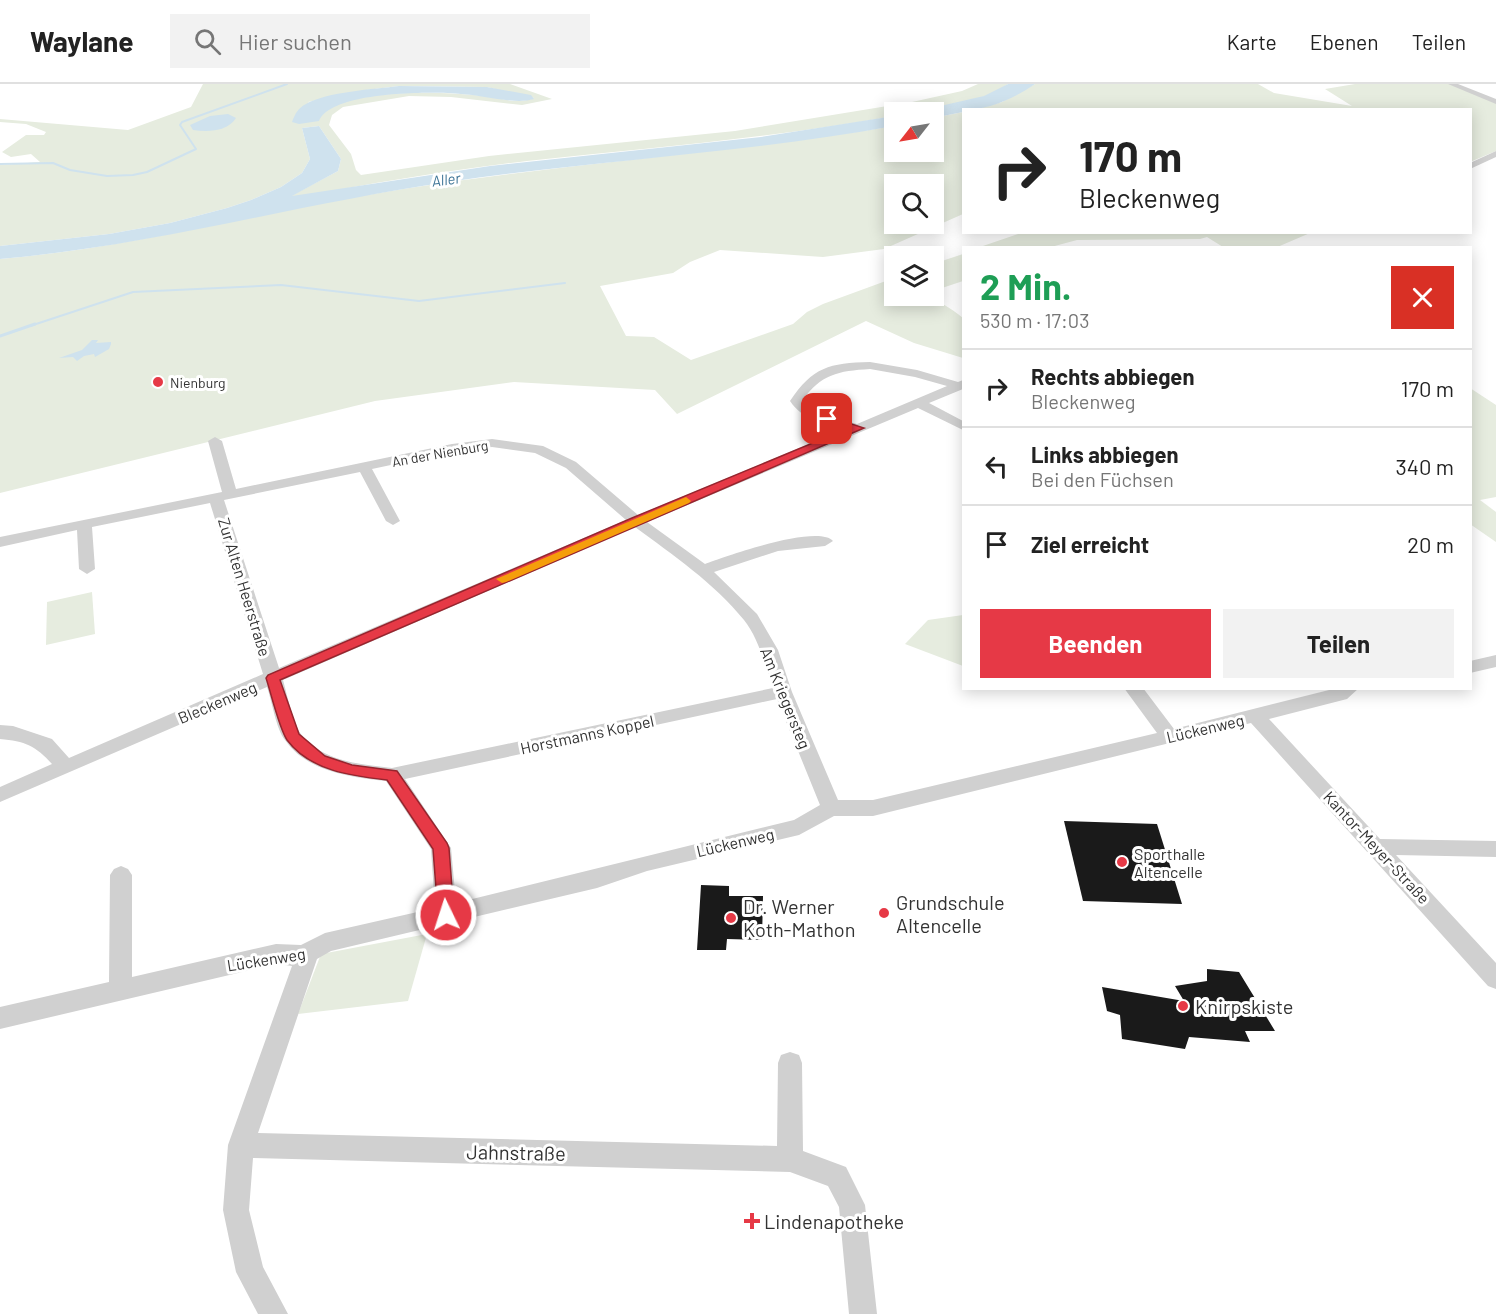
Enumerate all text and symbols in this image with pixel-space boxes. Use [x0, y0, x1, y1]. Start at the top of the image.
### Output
search box [170, 14, 590, 68]
text: Waylane [30, 24, 134, 58]
icon: search [191, 25, 224, 58]
text: Hier suchen [239, 28, 352, 54]
text: Karte [1227, 29, 1277, 54]
text: Ebenen [1310, 29, 1379, 54]
text: Teilen [1412, 29, 1466, 54]
north arrow [884, 102, 944, 162]
map controls [884, 102, 944, 306]
text: 170 m [1079, 130, 1182, 180]
icon: right [980, 132, 1058, 210]
water label: Aller [431, 168, 462, 190]
button: search [884, 174, 944, 234]
text: Bleckenweg [1079, 181, 1220, 213]
button: layers [884, 246, 944, 306]
text: 2 Min. [980, 264, 1071, 307]
button: close [1391, 266, 1454, 329]
text: 530 m · 17:03 [980, 308, 1089, 332]
text: Rechts abbiegen [1031, 363, 1194, 389]
icon: right [980, 372, 1013, 405]
place label: Nienburg [170, 374, 226, 391]
marker: Nienburg [151, 375, 165, 389]
text: 170 m [1401, 375, 1454, 401]
text: Bleckenweg [1031, 389, 1136, 413]
pin [801, 393, 852, 444]
icon: arrive [810, 402, 843, 435]
street label: An der Nienburg [391, 436, 489, 470]
text: Links abbiegen [1031, 441, 1179, 467]
icon: left [980, 450, 1013, 483]
text: 340 m [1396, 453, 1454, 479]
text: Bei den Füchsen [1031, 467, 1174, 491]
street label: Zur Alten Heerstraße [215, 515, 275, 659]
icon: arrive [980, 528, 1013, 561]
text: Ziel erreicht [1031, 531, 1149, 557]
text: 20 m [1407, 531, 1454, 557]
button: Beenden [980, 609, 1211, 678]
button: Teilen [1223, 609, 1454, 678]
street label: Am Kriegersteg [757, 645, 815, 751]
street label: Bleckenweg [175, 677, 259, 727]
street label: Lückenweg [1164, 710, 1246, 746]
street label: Horstmanns Koppel [518, 711, 656, 757]
street label: Kantor-Meyer-Straße [1320, 787, 1434, 907]
street label: Lückenweg [694, 824, 776, 860]
place label: Sporthalle Altencelle [1134, 844, 1205, 881]
marker: Sporthalle Altencelle [1115, 855, 1129, 869]
position arrow [414, 883, 478, 947]
place label: Grundschule Altencelle [896, 890, 1005, 937]
place label: Dr. Werner Koth-Mathon [743, 894, 856, 941]
marker: Grundschule Altencelle [877, 906, 891, 920]
marker: Dr. Werner Koth-Mathon [724, 911, 738, 925]
street label: Lückenweg [225, 943, 307, 975]
place label: Knirpskiste [1195, 994, 1293, 1018]
marker: Knirpskiste [1176, 999, 1190, 1013]
street label: Jahnstraße [466, 1139, 566, 1165]
place label: Lindenapotheke [764, 1209, 904, 1233]
marker: Lindenapotheke [745, 1214, 759, 1228]

